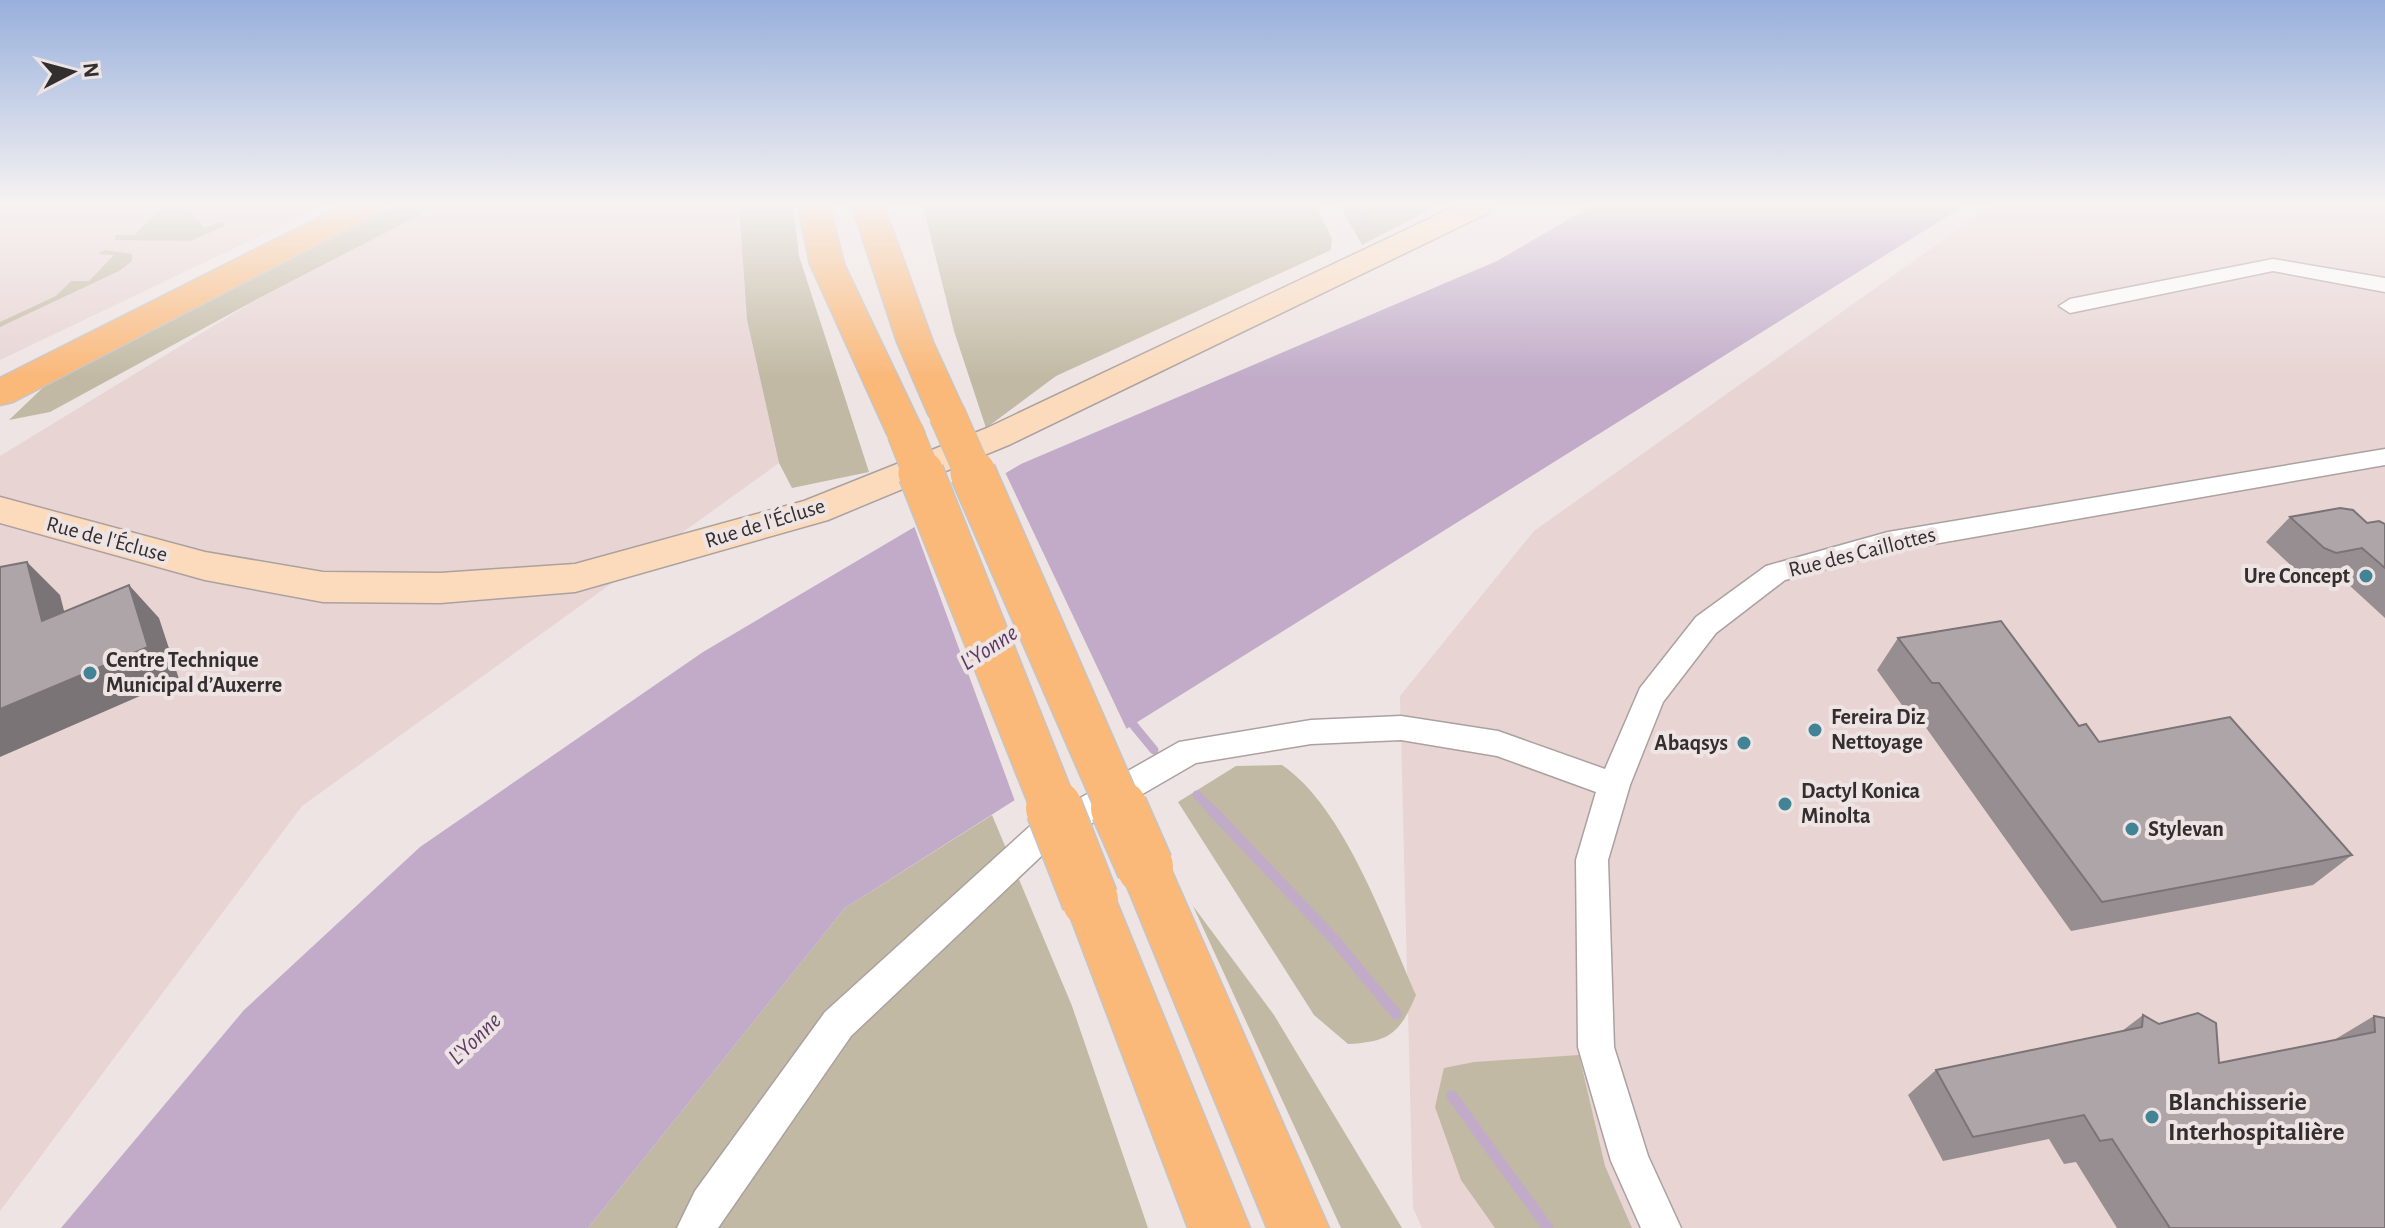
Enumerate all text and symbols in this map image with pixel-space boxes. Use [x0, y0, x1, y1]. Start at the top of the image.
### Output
north arrow [32, 32, 112, 112]
text: N [79, 61, 103, 79]
street label: Rue de l'Écluse [702, 493, 828, 552]
street label: Rue de l'Écluse [44, 511, 170, 566]
street label: Rue des Caillottes [1786, 523, 1938, 581]
place label: Ure Concept [2244, 565, 2351, 587]
marker: Ure Concept [2357, 567, 2375, 585]
water label: L'Yonne [956, 621, 1022, 675]
place label: Centre Technique Municipal d’Auxerre [106, 649, 282, 696]
marker: Centre Technique Municipal d’Auxerre [81, 664, 99, 682]
place label: Fereira Diz Nettoyage [1831, 706, 1925, 754]
marker: Fereira Diz Nettoyage [1806, 721, 1824, 739]
place label: Abaqsys [1654, 732, 1728, 755]
marker: Abaqsys [1735, 734, 1753, 752]
place label: Dactyl Konica Minolta [1801, 780, 1920, 827]
marker: Dactyl Konica Minolta [1776, 795, 1794, 813]
place label: Stylevan [2148, 818, 2224, 841]
marker: Stylevan [2123, 820, 2141, 838]
water label: L'Yonne [444, 1008, 506, 1070]
place label: Blanchisserie Interhospitalière [2168, 1089, 2344, 1145]
marker: Blanchisserie Interhospitalière [2143, 1108, 2161, 1126]

